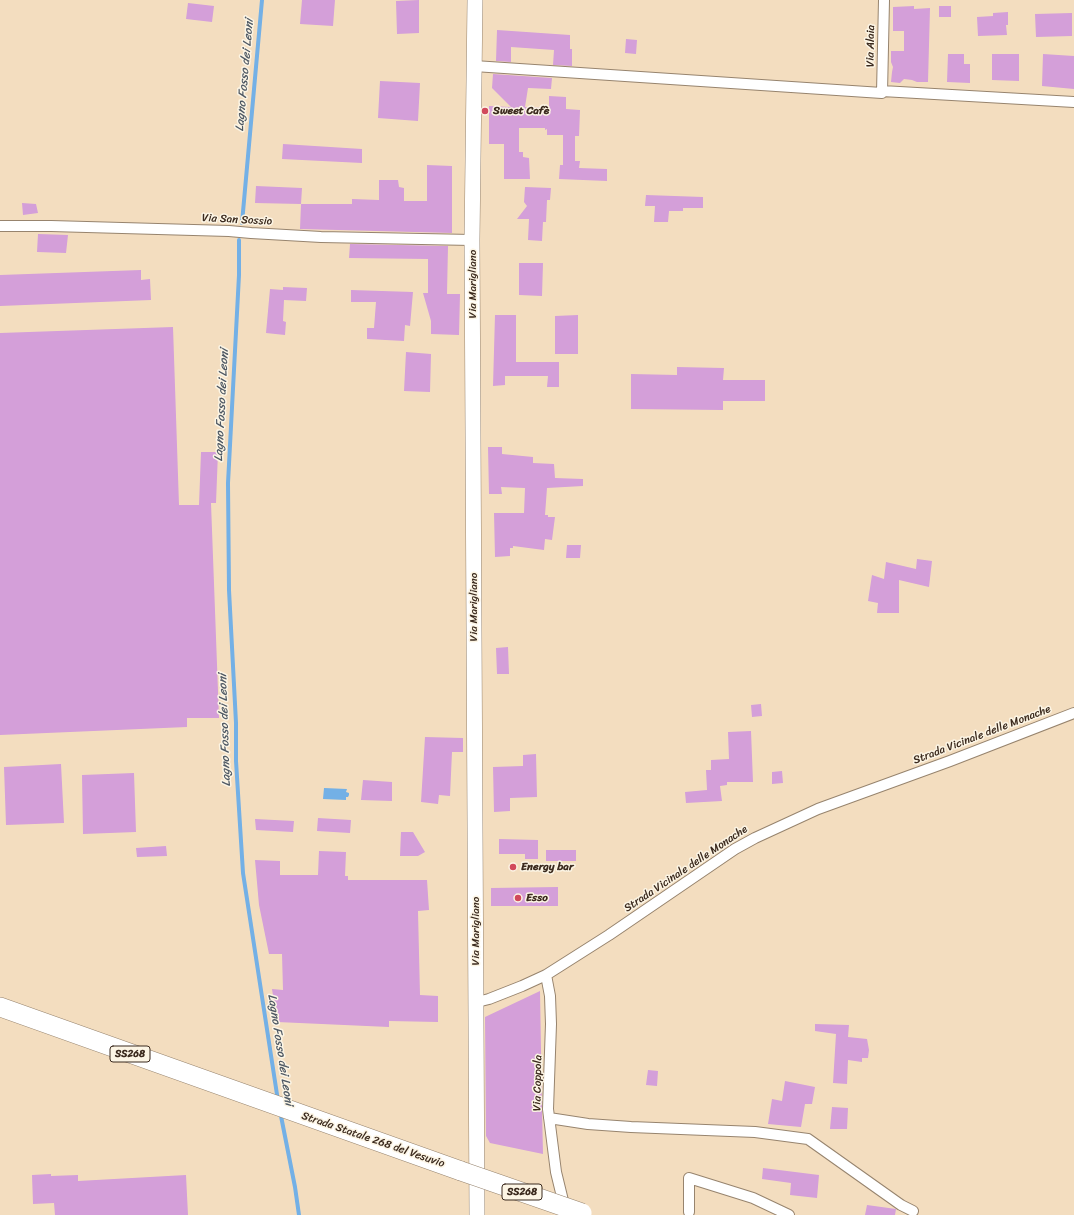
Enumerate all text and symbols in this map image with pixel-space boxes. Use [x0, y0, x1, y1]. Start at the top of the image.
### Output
water label: Lagno Fosso dei Leoni [233, 18, 257, 132]
street label: Via Alaia [864, 25, 878, 67]
place label: Sweet Cafè [493, 104, 549, 118]
marker: Sweet Cafè [480, 106, 490, 116]
street label: Via San Sossio [202, 212, 272, 228]
street label: Via Marigliano [466, 250, 480, 318]
water label: Lagno Fosso dei Leoni [212, 348, 232, 462]
street label: Via Marigliano [467, 573, 481, 641]
water label: Lagno Fosso dei Leoni [216, 673, 234, 787]
street label: Strada Vicinale delle Monache [912, 703, 1052, 767]
street label: Strada Vicinale delle Monache [622, 823, 750, 915]
place label: Energy bar [521, 860, 573, 874]
marker: Energy bar [508, 862, 518, 872]
place label: Esso [526, 891, 548, 905]
marker: Esso [513, 893, 523, 903]
street label: Via Marigliano [469, 897, 483, 965]
water label: Lagno Fosso dei Leoni [264, 993, 296, 1107]
road number: SS268 [110, 1046, 150, 1062]
street label: Via Coppola [531, 1055, 545, 1111]
street label: Strada Statale 268 del Vesuvio [300, 1109, 446, 1171]
road number: SS268 [502, 1184, 542, 1200]

